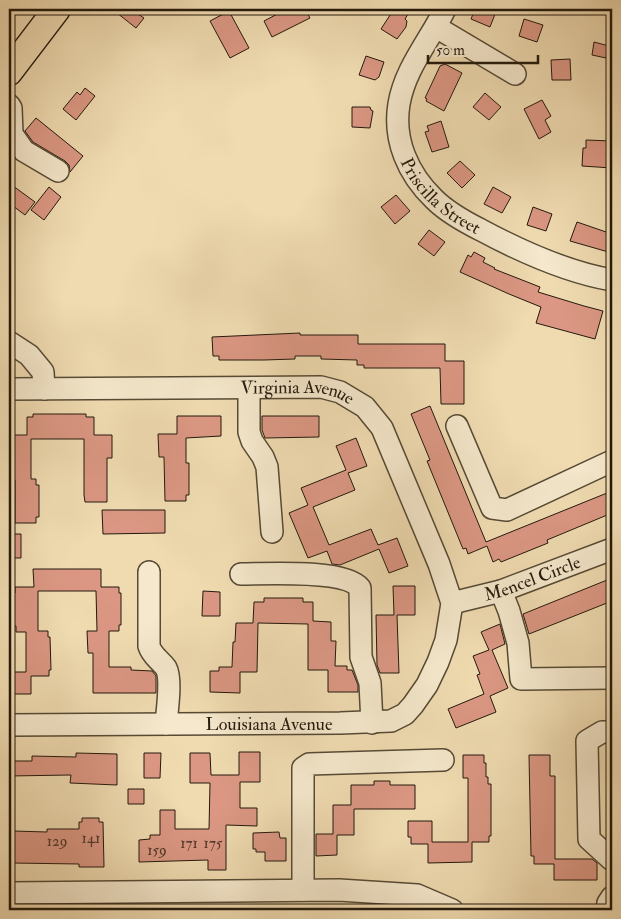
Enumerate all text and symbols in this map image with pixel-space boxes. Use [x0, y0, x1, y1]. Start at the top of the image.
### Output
scale bar [428, 32, 538, 64]
text: 50 m [436, 41, 465, 60]
street label: Priscilla Street [395, 154, 484, 240]
street label: Virginia Avenue [240, 376, 359, 410]
street label: Mencel Circle [482, 551, 584, 607]
street label: Louisiana Avenue [206, 713, 333, 736]
house number: 141 [82, 829, 100, 848]
house number: 129 [47, 832, 67, 851]
house number: 171 [180, 834, 198, 853]
house number: 175 [204, 834, 223, 853]
house number: 159 [147, 841, 167, 860]

